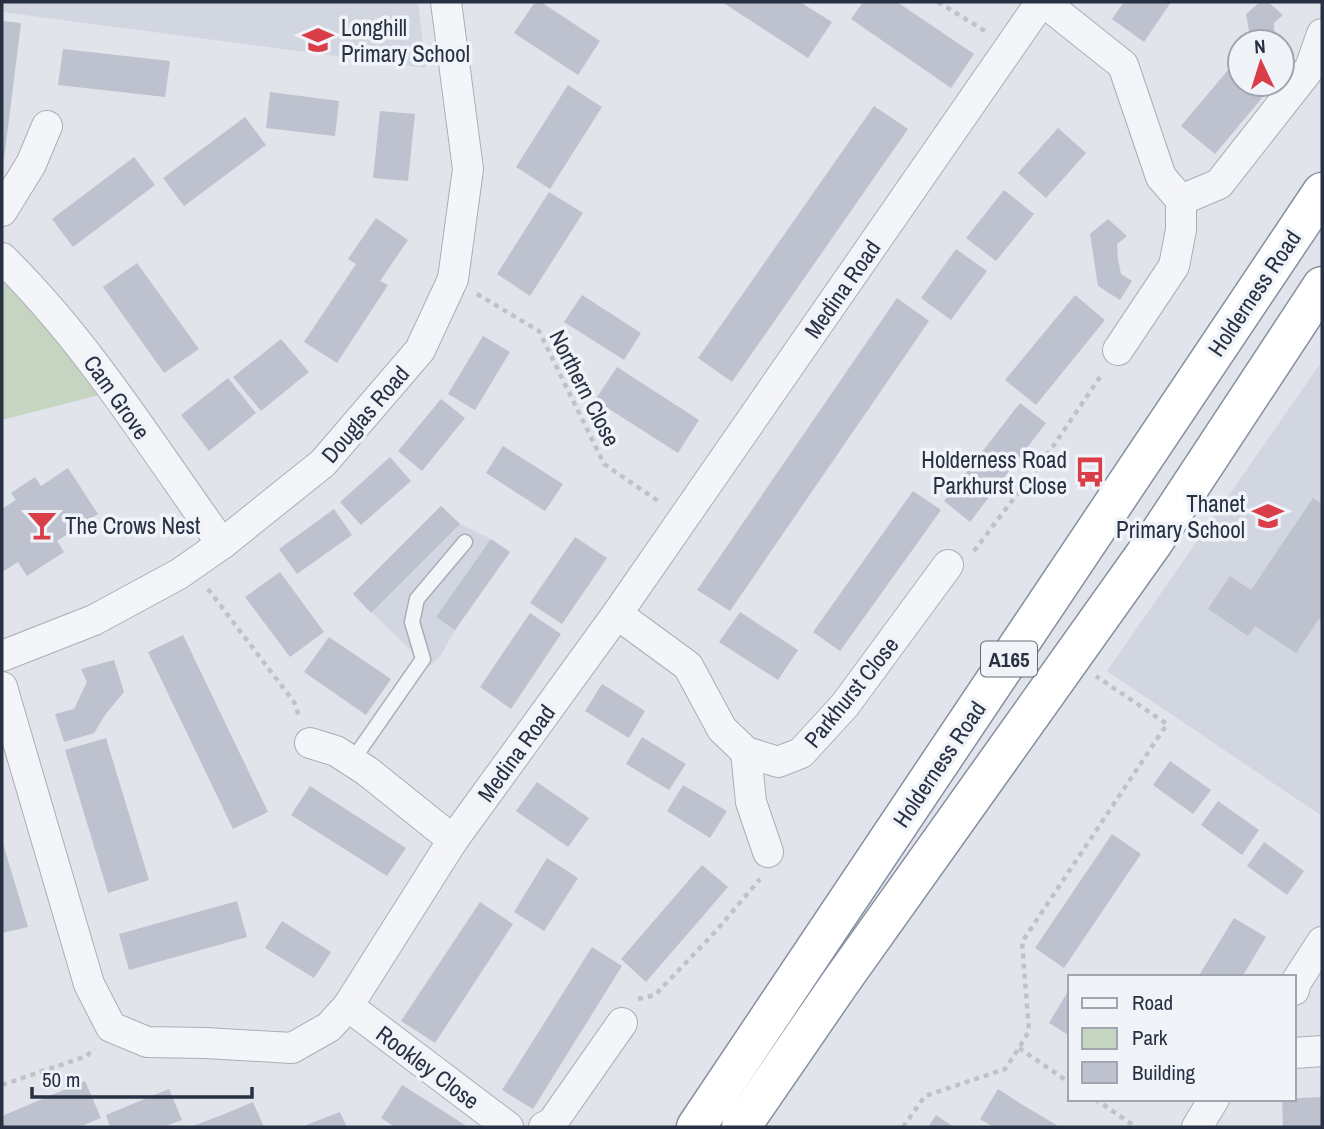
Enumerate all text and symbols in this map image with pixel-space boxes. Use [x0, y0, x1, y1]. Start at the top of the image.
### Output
place label: Longhill Primary School [341, 12, 470, 69]
school or university icon: Longhill Primary School [301, 23, 335, 57]
north arrow [1226, 28, 1296, 98]
text: N [1253, 33, 1266, 59]
street label: Holderness Road [1200, 224, 1308, 362]
street label: Medina Road [797, 234, 887, 344]
street label: Northern Close [542, 324, 628, 452]
street label: Cam Grove [77, 349, 157, 445]
street label: Douglas Road [314, 359, 416, 469]
place label: Holderness Road Parkhurst Close [921, 444, 1067, 501]
bus stop icon: Holderness Road Parkhurst Close [1073, 455, 1107, 489]
place label: Thanet Primary School [1116, 488, 1245, 545]
school or university icon: Thanet Primary School [1251, 499, 1285, 533]
bar icon: The Crows Nest [25, 508, 59, 542]
place label: The Crows Nest [65, 510, 200, 541]
street label: Parkhurst Close [797, 630, 905, 754]
road number: A165 [981, 642, 1037, 676]
street label: Holderness Road [885, 695, 993, 833]
street label: Medina Road [470, 698, 562, 808]
legend [1068, 975, 1296, 1101]
text: Road [1132, 988, 1173, 1017]
street label: Rookley Close [370, 1018, 486, 1116]
text: Park [1132, 1023, 1168, 1052]
scale bar [32, 1056, 252, 1100]
text: Building [1132, 1058, 1196, 1087]
text: 50 m [42, 1065, 80, 1094]

